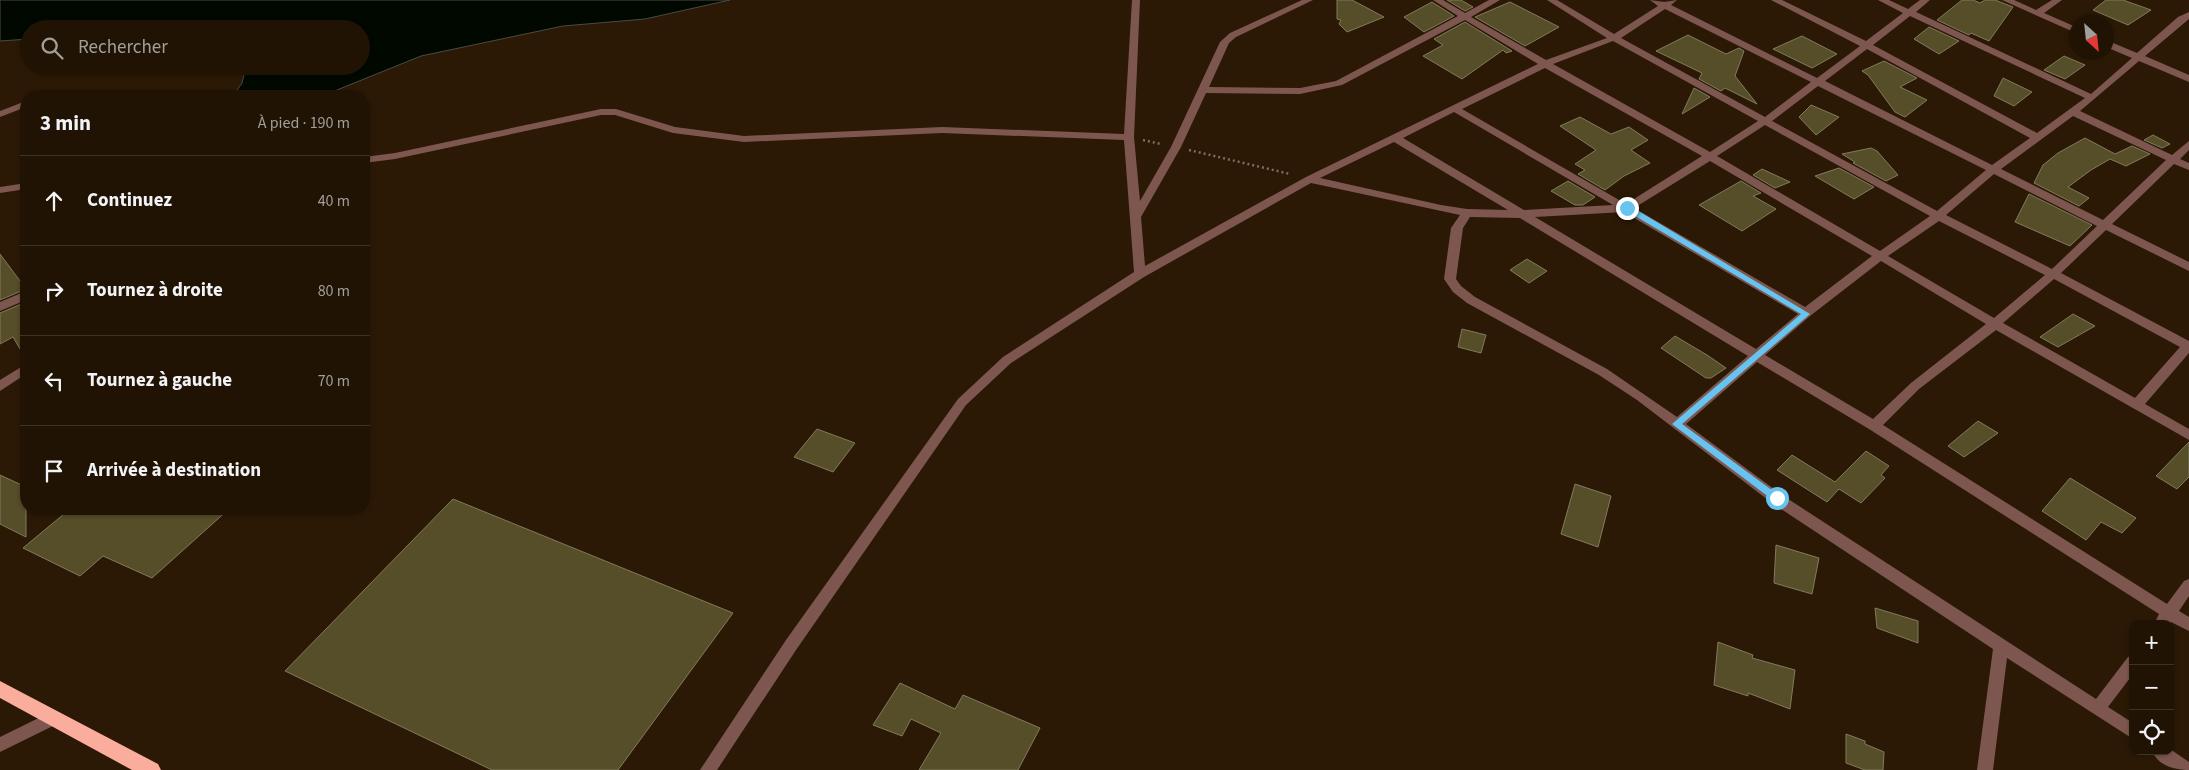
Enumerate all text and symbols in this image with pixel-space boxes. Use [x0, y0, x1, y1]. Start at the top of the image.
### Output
north arrow [2069, 15, 2114, 60]
search box [20, 20, 370, 75]
icon: search [38, 34, 66, 62]
text: Rechercher [78, 34, 168, 61]
text: 3 min [40, 108, 91, 138]
text: À pied · 190 m [258, 112, 350, 134]
icon: ahead [40, 187, 68, 215]
text: Continuez [87, 187, 172, 214]
text: 40 m [318, 190, 350, 212]
route end [1616, 197, 1639, 220]
icon: right [40, 277, 68, 305]
text: Tournez à droite [87, 277, 223, 304]
text: 80 m [318, 280, 350, 302]
icon: left [40, 367, 68, 395]
text: Tournez à gauche [87, 367, 232, 394]
text: 70 m [318, 370, 350, 392]
icon: arrive [40, 457, 68, 485]
text: Arrivée à destination [87, 457, 261, 484]
route start [1766, 487, 1789, 510]
map controls [2129, 620, 2174, 755]
button: + [2129, 620, 2174, 665]
button: − [2129, 665, 2174, 710]
button: locate [2129, 710, 2174, 755]

